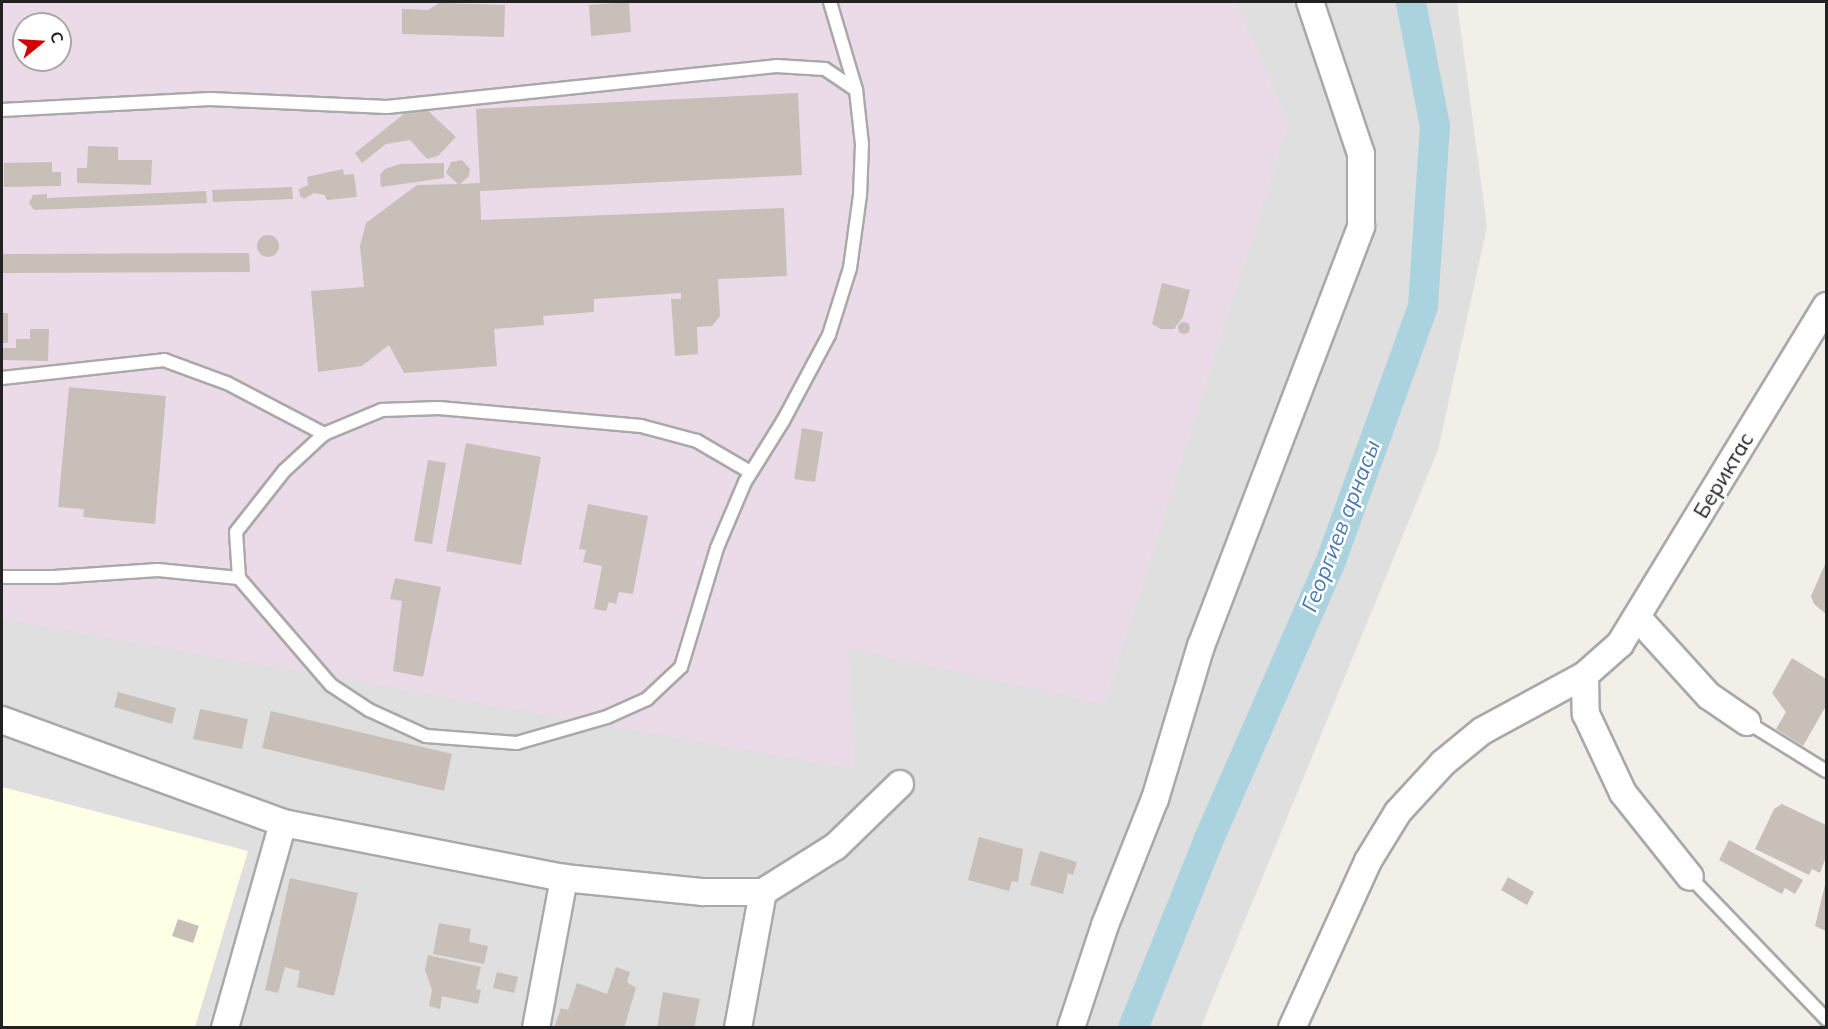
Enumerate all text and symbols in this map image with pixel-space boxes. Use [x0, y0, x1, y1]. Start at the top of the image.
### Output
north arrow [12, 12, 72, 72]
text: С [46, 29, 68, 45]
street label: Бериктас [1688, 428, 1758, 522]
water label: Георгиев арнасы [1296, 436, 1386, 616]

